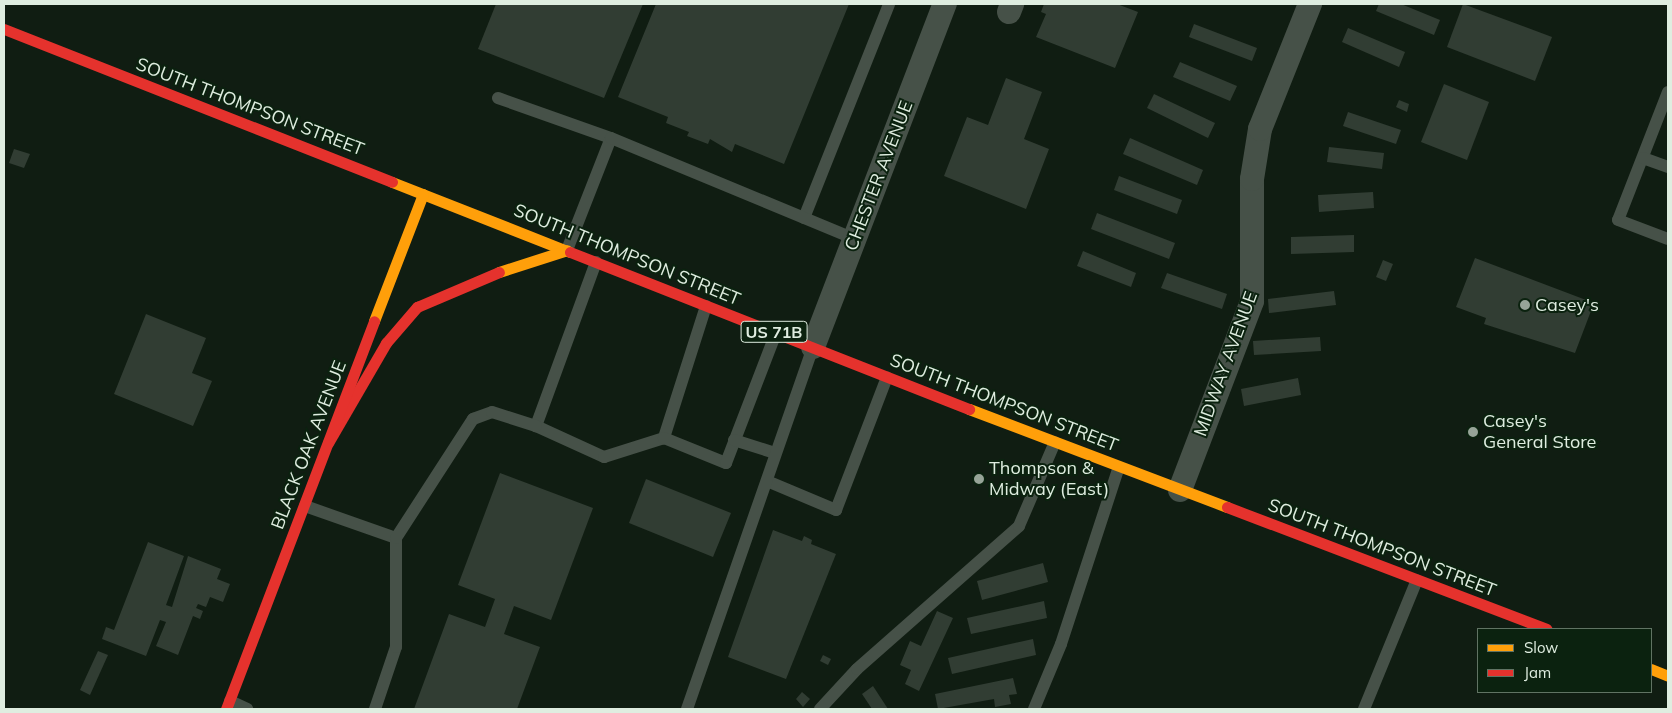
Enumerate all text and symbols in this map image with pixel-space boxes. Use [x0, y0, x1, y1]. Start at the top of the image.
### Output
street label: SOUTH THOMPSON STREET [133, 53, 367, 161]
street label: CHESTER AVENUE [840, 98, 918, 254]
street label: SOUTH THOMPSON STREET [510, 200, 744, 310]
street label: MIDWAY AVENUE [1190, 289, 1262, 439]
place label: Casey's [1535, 294, 1599, 316]
marker: Casey's [1519, 299, 1531, 311]
road number: US 71B [740, 318, 808, 346]
street label: SOUTH THOMPSON STREET [887, 349, 1121, 457]
street label: BLACK OAK AVENUE [267, 358, 351, 532]
place label: Casey's General Store [1483, 411, 1596, 454]
marker: Casey's General Store [1467, 426, 1479, 438]
place label: Thompson & Midway (East) [989, 458, 1109, 500]
marker: Thompson & Midway (East) [973, 473, 985, 485]
street label: SOUTH THOMPSON STREET [1265, 494, 1499, 602]
legend [1477, 628, 1652, 693]
text: Slow [1524, 638, 1558, 657]
text: Jam [1524, 663, 1551, 682]

